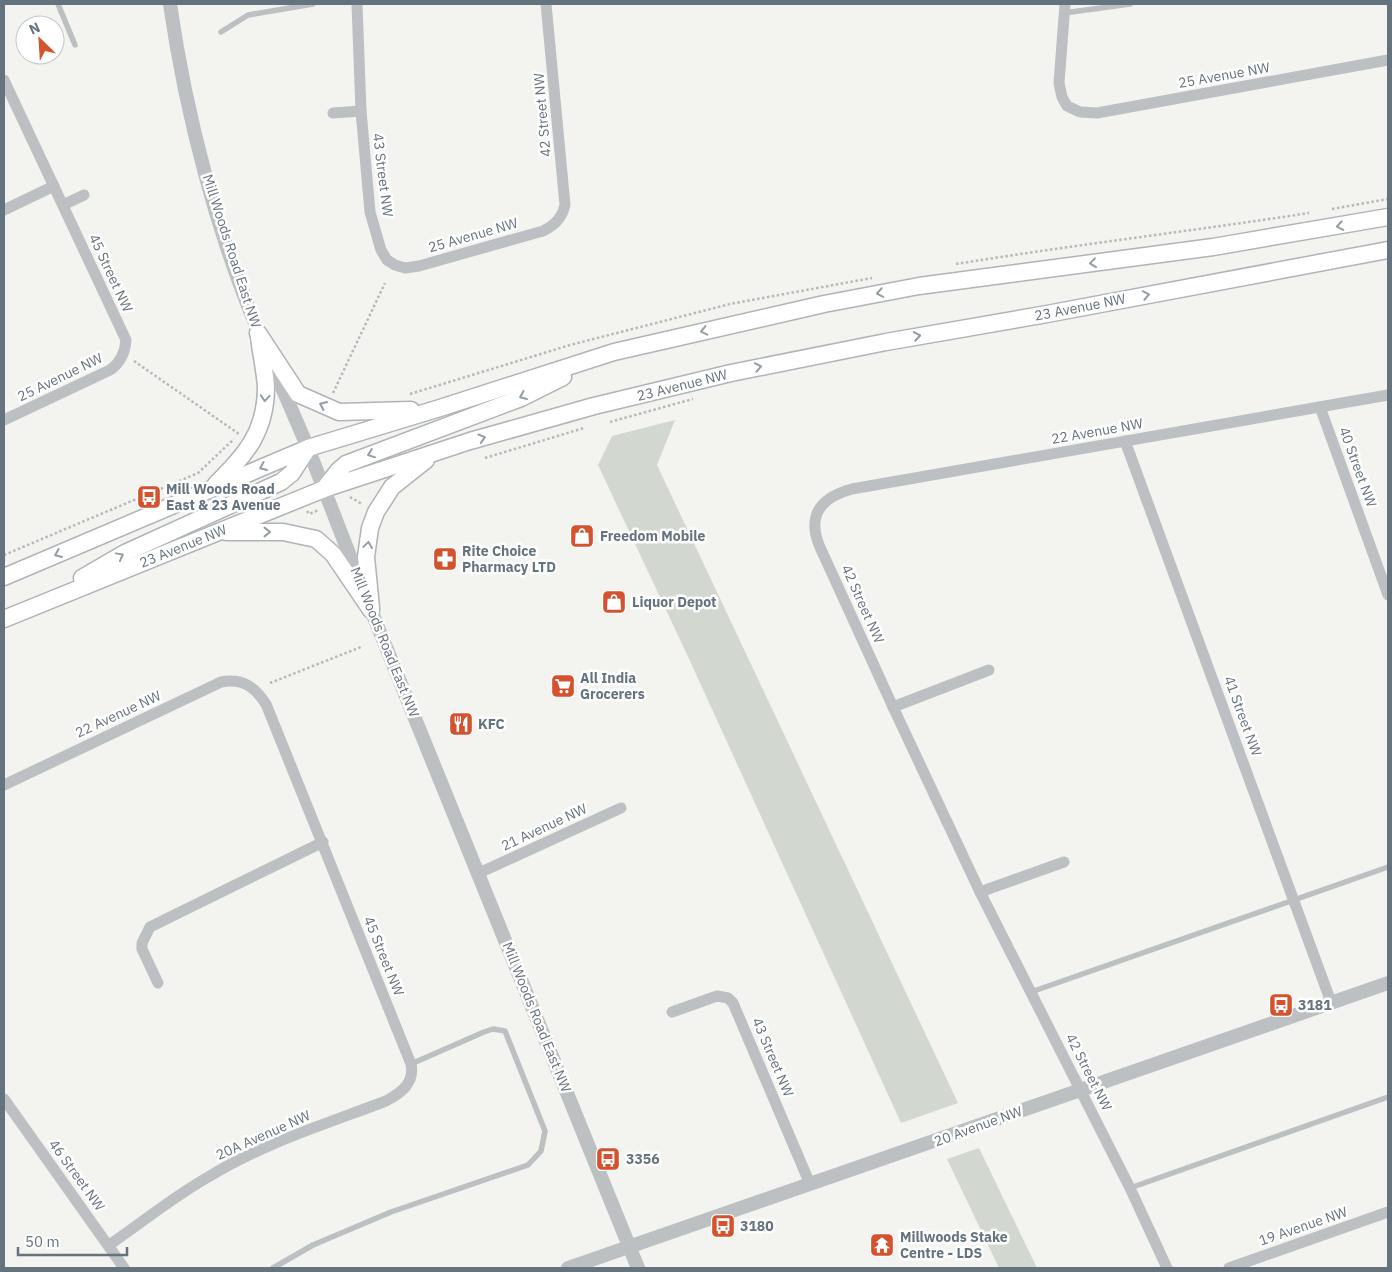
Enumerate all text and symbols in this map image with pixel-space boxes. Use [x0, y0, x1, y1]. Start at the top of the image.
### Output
north arrow [15, 15, 65, 65]
text: N [26, 18, 43, 39]
street label: 25 Avenue NW [1177, 58, 1272, 92]
street label: 42 Street NW [529, 72, 555, 158]
street label: 43 Street NW [369, 132, 397, 218]
street label: Mill Woods Road East NW [199, 172, 265, 331]
street label: 25 Avenue NW [426, 213, 520, 256]
one-way arrow [1336, 220, 1345, 230]
street label: 45 Street NW [85, 231, 137, 315]
one-way arrow [1089, 257, 1097, 268]
one-way arrow [876, 288, 885, 298]
street label: 23 Avenue NW [1033, 289, 1128, 325]
one-way arrow [1142, 290, 1151, 300]
one-way arrow [700, 325, 709, 336]
one-way arrow [914, 331, 922, 342]
street label: 25 Avenue NW [14, 348, 106, 405]
one-way arrow [754, 362, 762, 373]
street label: 23 Avenue NW [635, 365, 730, 405]
one-way arrow [519, 390, 528, 401]
one-way arrow [259, 395, 270, 403]
one-way arrow [319, 400, 328, 411]
street label: 22 Avenue NW [1050, 414, 1145, 448]
street label: 40 Street NW [1335, 424, 1381, 510]
one-way arrow [477, 433, 486, 443]
one-way arrow [367, 448, 376, 458]
one-way arrow [259, 460, 268, 471]
place label: Mill Woods Road East & 23 Avenue [166, 480, 281, 514]
bus stop icon: Mill Woods Road East & 23 Avenue [136, 484, 162, 510]
street label: 23 Avenue NW [137, 520, 230, 572]
shop icon: Freedom Mobile [569, 523, 595, 549]
one-way arrow [264, 527, 271, 537]
place label: Freedom Mobile [600, 527, 705, 545]
one-way arrow [362, 540, 372, 549]
place label: Rite Choice Pharmacy LTD [462, 542, 556, 576]
pharmacy icon: Rite Choice Pharmacy LTD [432, 546, 458, 572]
one-way arrow [54, 547, 63, 558]
one-way arrow [114, 552, 123, 562]
street label: 42 Street NW [838, 562, 889, 647]
street label: Mill Woods Road East NW [347, 564, 424, 720]
shop icon: Liquor Depot [601, 589, 627, 615]
place label: Liquor Depot [632, 593, 716, 611]
place label: All India Grocerers [580, 669, 645, 703]
supermarket icon: All India Grocerers [550, 673, 576, 699]
street label: 41 Street NW [1220, 673, 1266, 759]
street label: 22 Avenue NW [72, 686, 164, 742]
restaurant icon: KFC [448, 711, 474, 737]
place label: KFC [478, 715, 505, 733]
street label: 21 Avenue NW [498, 799, 590, 855]
street label: 45 Street NW [360, 914, 408, 999]
street label: Mill Woods Road East NW [499, 939, 576, 1095]
bus stop icon: 3181 [1268, 992, 1294, 1018]
place label: 3181 [1298, 996, 1332, 1014]
street label: 43 Street NW [748, 1015, 798, 1100]
street label: 42 Street NW [1062, 1030, 1116, 1114]
street label: 20 Avenue NW [931, 1102, 1025, 1150]
street label: 20A Avenue NW [213, 1106, 314, 1164]
street label: 46 Street NW [45, 1136, 109, 1215]
bus stop icon: 3356 [595, 1146, 621, 1172]
place label: 3356 [626, 1150, 660, 1168]
street label: 19 Avenue NW [1256, 1202, 1350, 1250]
bus stop icon: 3180 [710, 1213, 736, 1239]
place label: 3180 [740, 1217, 774, 1235]
scale bar [18, 1224, 126, 1256]
place label: Millwoods Stake Centre - LDS [900, 1228, 1008, 1262]
text: 50 m [25, 1232, 60, 1251]
temple icon: Millwoods Stake Centre - LDS [869, 1232, 895, 1258]

